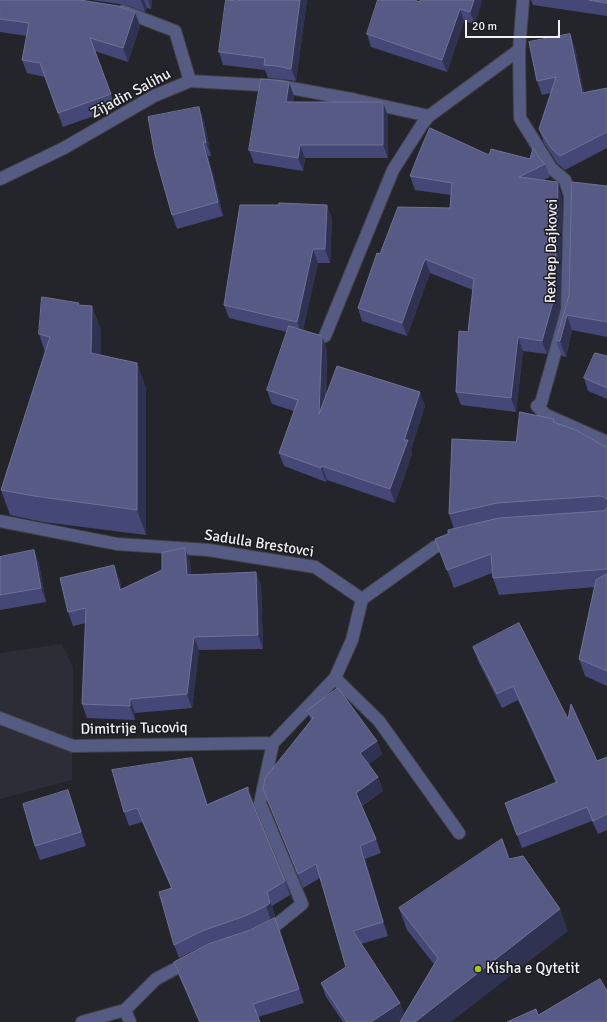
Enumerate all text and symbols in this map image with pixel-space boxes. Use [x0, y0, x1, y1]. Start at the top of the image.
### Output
scale bar [467, 12, 562, 38]
text: 20 m [472, 19, 497, 34]
street label: Zijadin Salihu [88, 65, 174, 123]
street label: Rexhep Dajkovci [542, 199, 562, 303]
street label: Sadulla Brestovci [203, 526, 315, 562]
street label: Dimitrije Tucoviq [80, 719, 188, 739]
place label: Kisha e Qytetit [486, 960, 580, 978]
marker: Kisha e Qytetit [473, 964, 483, 974]

